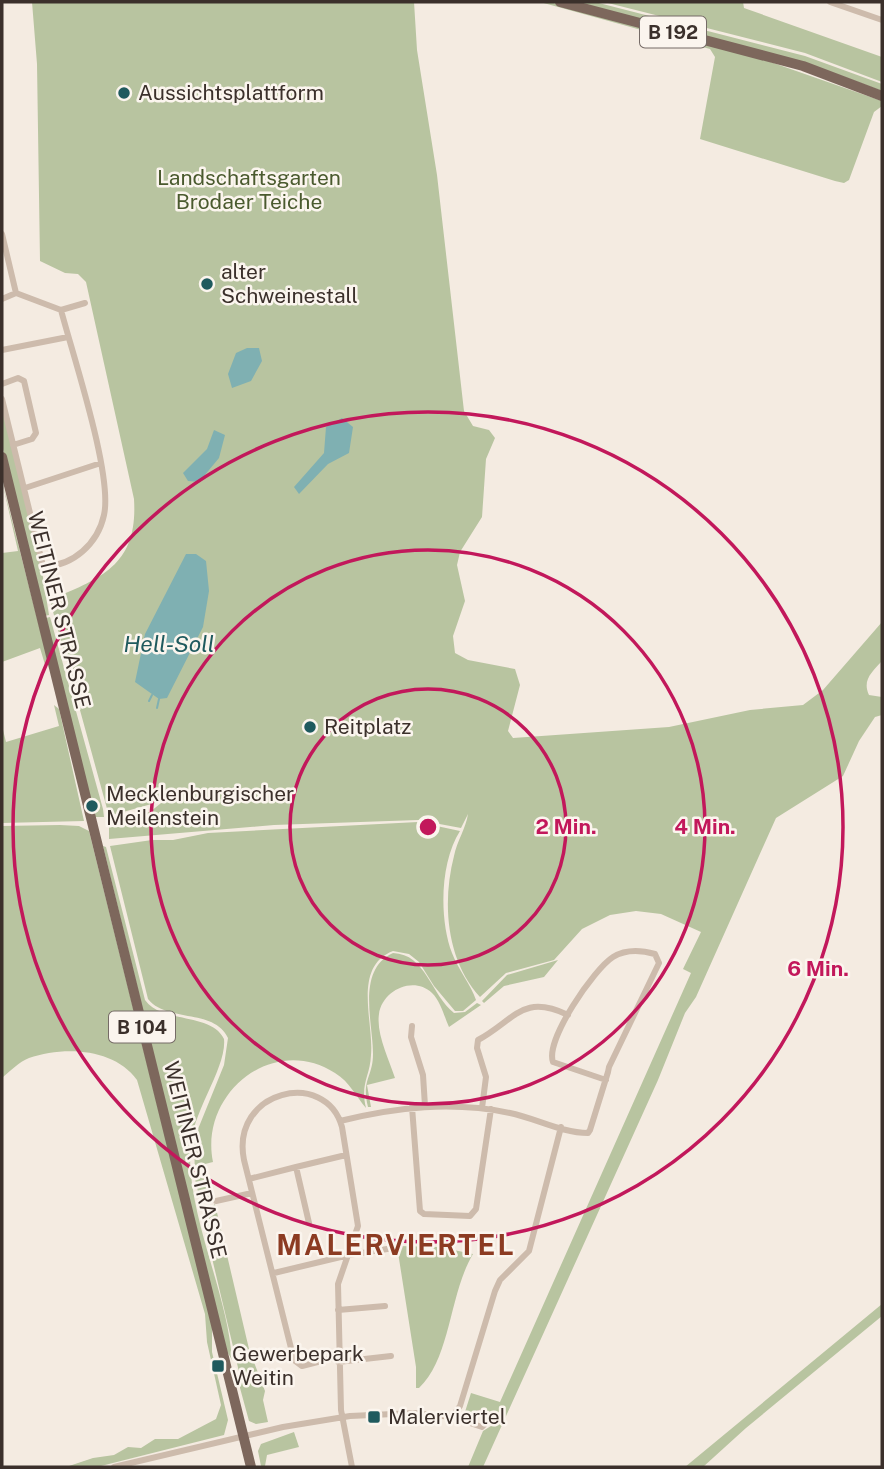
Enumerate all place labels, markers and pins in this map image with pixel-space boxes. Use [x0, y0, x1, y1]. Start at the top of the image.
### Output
place label: Aussichtsplattform [138, 80, 324, 105]
marker: Aussichtsplattform [116, 85, 132, 101]
place label: alter Schweinestall [221, 259, 358, 308]
marker: alter Schweinestall [199, 276, 215, 292]
place label: Reitplatz [324, 714, 411, 739]
marker: Reitplatz [302, 719, 318, 735]
place label: Mecklenburgischer Meilenstein [106, 781, 294, 830]
marker: Mecklenburgischer Meilenstein [84, 798, 100, 814]
centre of rings [416, 815, 440, 839]
place label: Gewerbepark Weitin [232, 1341, 364, 1390]
marker: Gewerbepark Weitin [210, 1358, 226, 1374]
place label: Malerviertel [388, 1404, 506, 1429]
marker: Malerviertel [366, 1409, 382, 1425]

